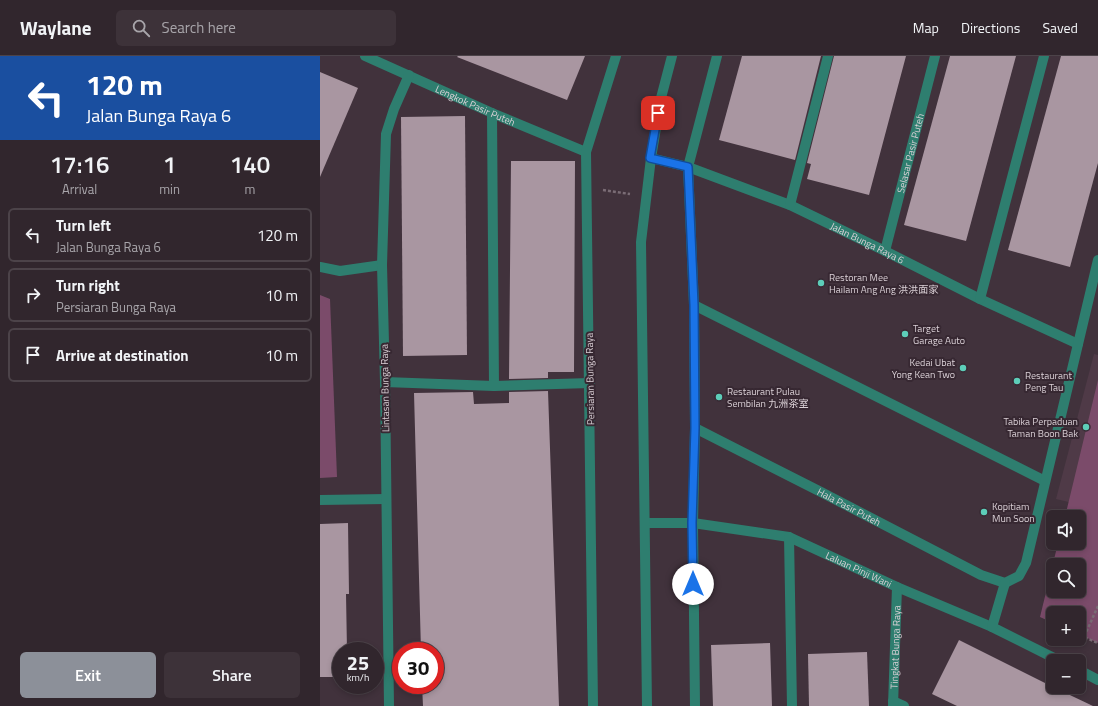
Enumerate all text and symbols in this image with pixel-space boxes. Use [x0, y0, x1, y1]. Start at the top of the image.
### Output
search box [116, 10, 396, 46]
text: Waylane [20, 13, 92, 42]
text: Search here [162, 16, 236, 39]
icon: search [130, 17, 152, 39]
text: Map [913, 17, 939, 38]
text: Directions [961, 17, 1020, 38]
text: Saved [1042, 17, 1078, 38]
text: 120 m [86, 63, 163, 106]
icon: left [20, 72, 72, 124]
street label: Lengkok Pasir Puteh [433, 81, 518, 129]
pin [641, 96, 675, 130]
text: Jalan Bunga Raya 6 [86, 102, 231, 129]
icon: arrive [647, 102, 669, 124]
street label: Selasar Pasir Puteh [893, 112, 928, 195]
text: 17:16 [50, 146, 109, 182]
text: 1 [163, 146, 176, 182]
text: 140 [230, 146, 270, 182]
text: Arrival [62, 179, 97, 199]
text: min [159, 179, 180, 199]
text: m [245, 179, 255, 199]
text: Turn left [56, 214, 111, 237]
street label: Jalan Bunga Raya 6 [828, 218, 907, 267]
icon: left [22, 224, 44, 246]
text: 120 m [257, 224, 298, 247]
text: Jalan Bunga Raya 6 [56, 237, 161, 257]
place label: Restoran Mee Hailam Ang Ang 洪洪面家 [829, 270, 939, 297]
text: Turn right [56, 274, 120, 297]
marker: Restoran Mee Hailam Ang Ang 洪洪面家 [816, 278, 826, 288]
icon: right [22, 284, 44, 306]
text: 10 m [265, 284, 298, 307]
text: Persiaran Bunga Raya [56, 297, 176, 317]
place label: Target Garage Auto [913, 321, 965, 348]
marker: Target Garage Auto [900, 329, 910, 339]
street label: Persiaran Bunga Raya [582, 333, 598, 425]
icon: arrive [22, 344, 44, 366]
text: Arrive at destination [56, 344, 189, 367]
text: 10 m [265, 344, 298, 367]
street label: Lintasan Bunga Raya [377, 344, 393, 432]
place label: Kedai Ubat Yong Kean Two [892, 355, 955, 382]
marker: Kedai Ubat Yong Kean Two [958, 363, 968, 373]
place label: Restaurant Peng Tau [1025, 368, 1072, 395]
marker: Restaurant Peng Tau [1012, 376, 1022, 386]
place label: Restaurant Pulau Sembilan 九洲茶室 [727, 384, 808, 411]
marker: Restaurant Pulau Sembilan 九洲茶室 [714, 392, 724, 402]
place label: Tabika Perpaduan Taman Boon Bak [1004, 414, 1078, 441]
marker: Tabika Perpaduan Taman Boon Bak [1081, 422, 1091, 432]
street label: Hala Pasir Puteh [815, 484, 884, 529]
place label: Kopitiam Mun Soon [992, 499, 1035, 526]
marker: Kopitiam Mun Soon [979, 507, 989, 517]
map controls [1046, 510, 1086, 694]
button: sound [1046, 510, 1086, 550]
street label: Laluan Pinji Wani [823, 548, 894, 591]
button: search [1046, 558, 1086, 598]
position arrow [672, 563, 714, 605]
street label: Tingkat Bunga Raya [886, 605, 904, 689]
button: + [1046, 606, 1086, 646]
speed limit sign: 30 [392, 642, 444, 694]
text: 25 [347, 647, 369, 678]
button: Exit [20, 652, 156, 698]
button: Share [164, 652, 300, 698]
button: − [1046, 654, 1086, 694]
text: km/h [347, 670, 369, 685]

